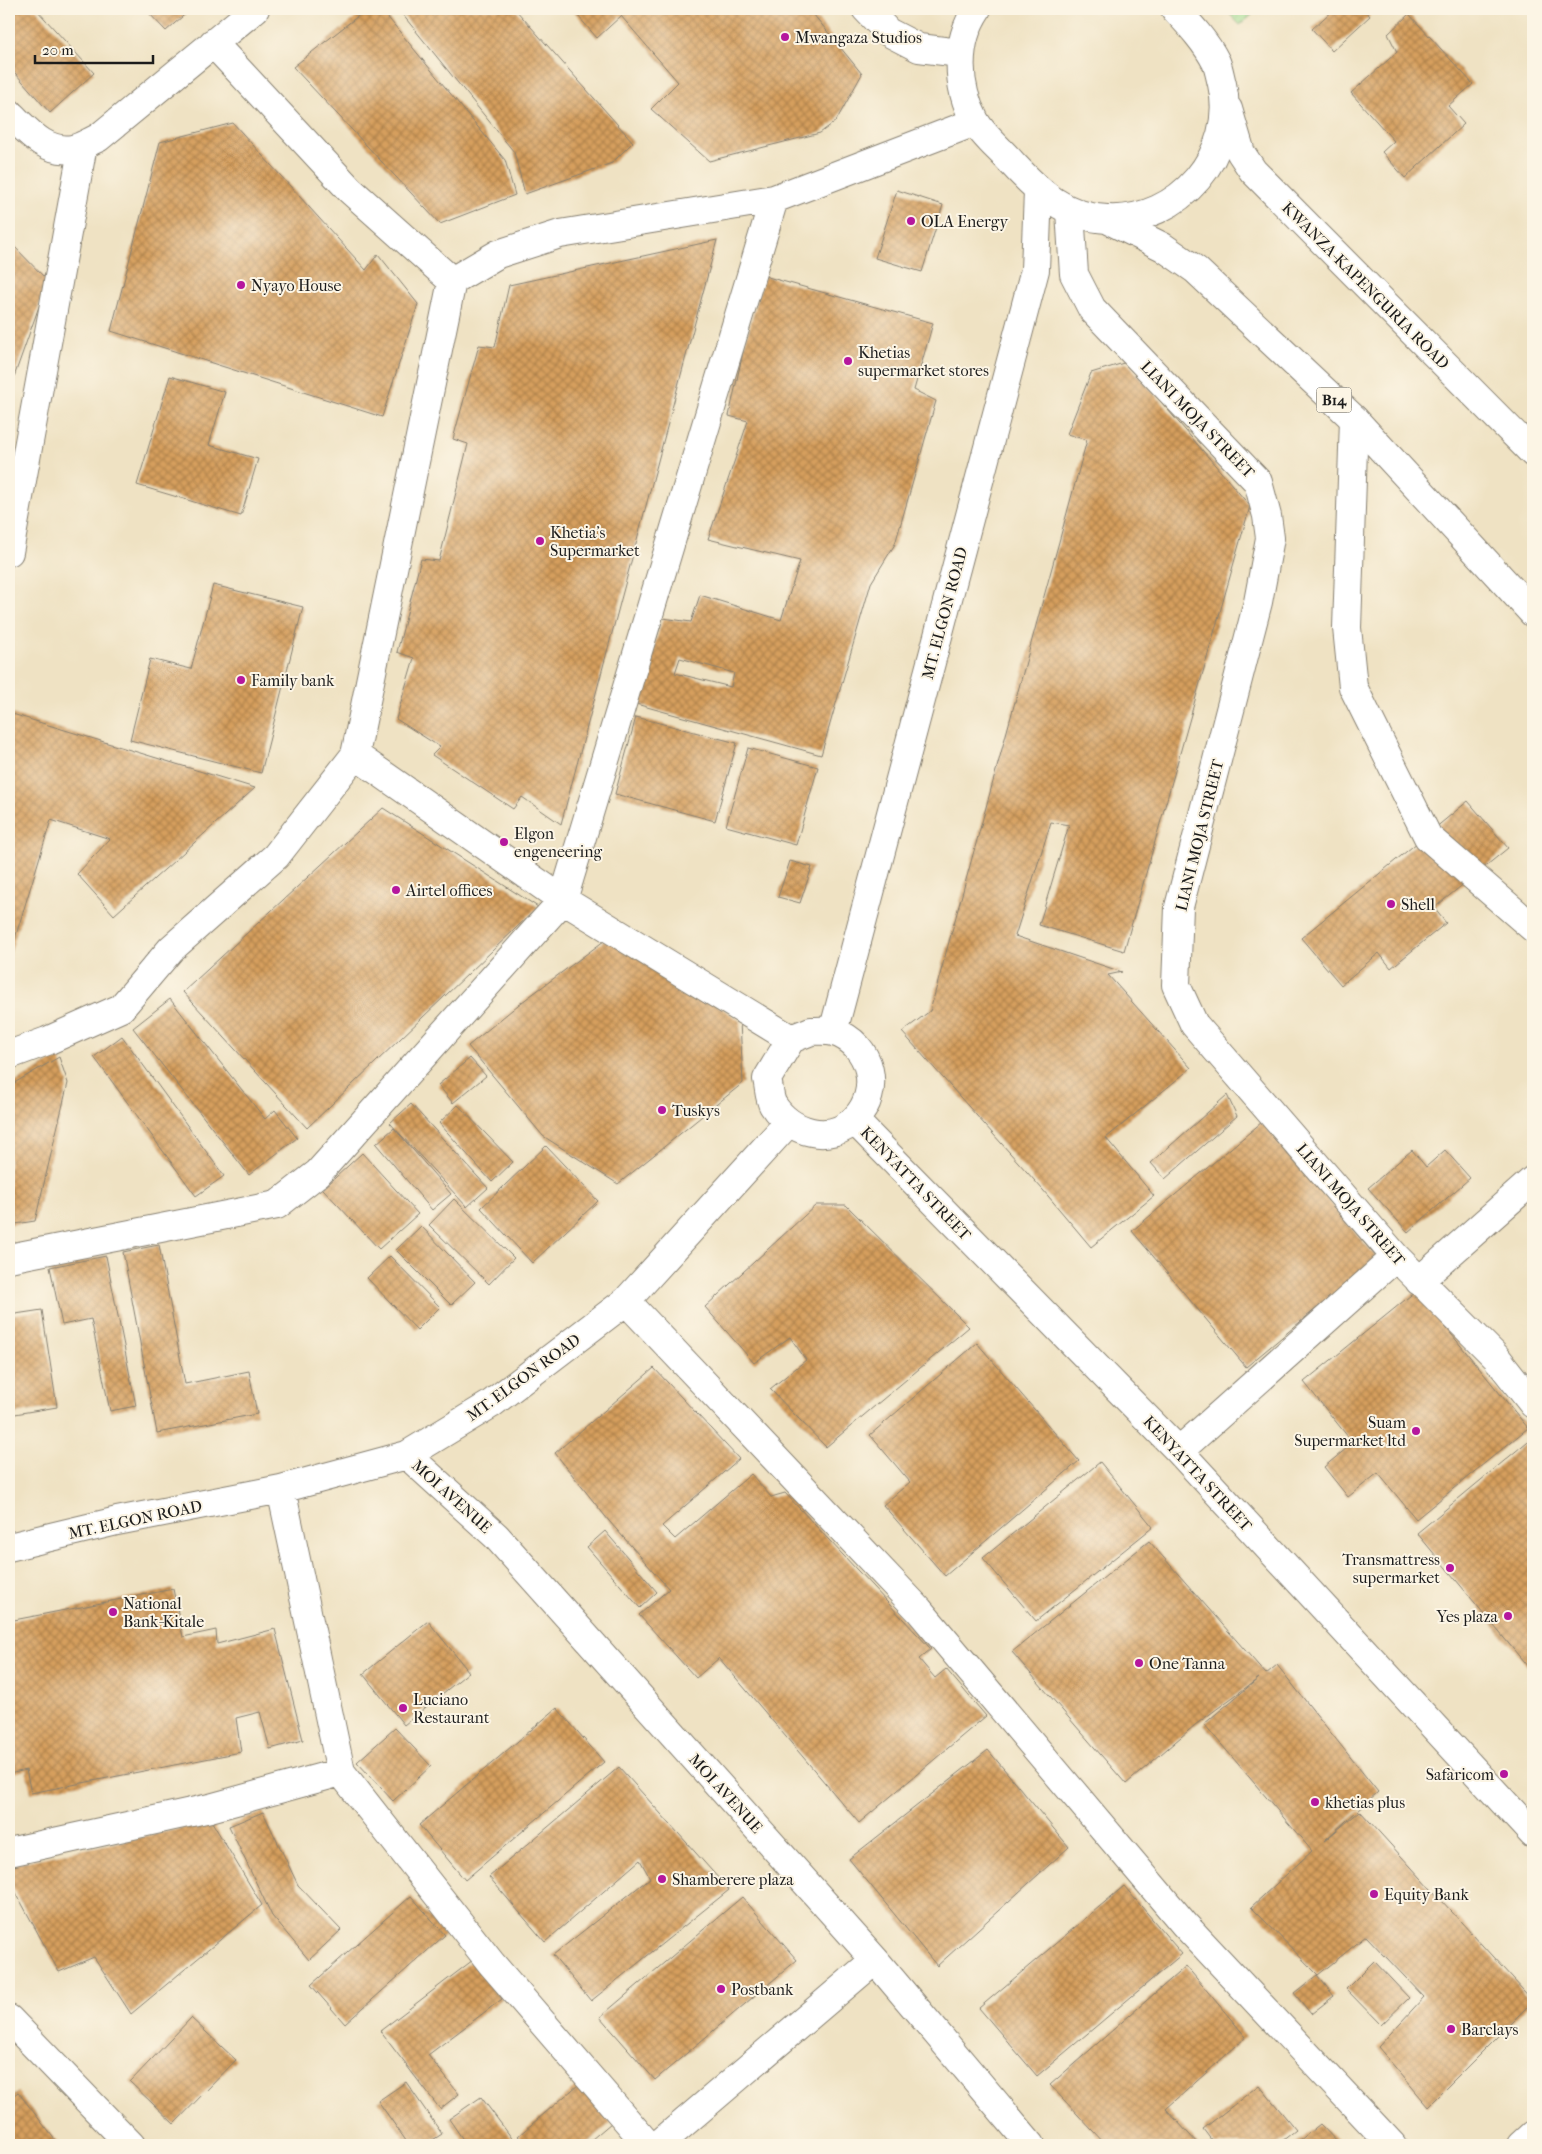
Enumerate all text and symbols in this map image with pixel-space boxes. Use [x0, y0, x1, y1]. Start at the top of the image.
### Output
place label: Mwangaza Studios [795, 28, 922, 47]
marker: Mwangaza Studios [779, 31, 791, 43]
scale bar [35, 32, 152, 64]
text: 20 m [42, 41, 74, 59]
street label: KWANZA-KAPENGURIA ROAD [1278, 198, 1453, 373]
place label: OLA Energy [921, 212, 1008, 231]
marker: OLA Energy [905, 215, 917, 227]
place label: Nyayo House [251, 276, 341, 295]
marker: Nyayo House [235, 279, 247, 291]
place label: Khetias supermarket stores [858, 343, 989, 380]
marker: Khetias supermarket stores [842, 355, 854, 367]
street label: LIANI MOJA STREET [1137, 357, 1259, 482]
road number: B14 [1316, 388, 1352, 412]
place label: Khetia's Supermarket [550, 523, 640, 560]
marker: Khetia's Supermarket [534, 535, 546, 547]
street label: MT. ELGON ROAD [918, 545, 971, 681]
place label: Family bank [251, 671, 335, 690]
marker: Family bank [235, 674, 247, 686]
street label: LIANI MOJA STREET [1171, 757, 1228, 913]
place label: Elgon engeneering [514, 824, 603, 861]
marker: Elgon engeneering [498, 836, 510, 848]
place label: Airtel offices [405, 881, 492, 900]
marker: Airtel offices [390, 884, 402, 896]
place label: Shell [1401, 895, 1435, 914]
marker: Shell [1385, 898, 1397, 910]
place label: Tuskys [672, 1101, 720, 1120]
marker: Tuskys [656, 1104, 668, 1116]
street label: KENYATTA STREET [857, 1123, 975, 1244]
street label: LIANI MOJA STREET [1292, 1139, 1409, 1269]
street label: MT. ELGON ROAD [463, 1330, 584, 1425]
street label: KENYATTA STREET [1139, 1412, 1256, 1535]
place label: Suam Supermarket ltd [1294, 1413, 1407, 1450]
marker: Suam Supermarket ltd [1410, 1425, 1422, 1437]
street label: MOI AVENUE [408, 1456, 496, 1537]
street label: MT. ELGON ROAD [67, 1496, 204, 1543]
place label: Transmattress supermarket [1342, 1550, 1440, 1587]
marker: Transmattress supermarket [1444, 1562, 1456, 1574]
place label: National Bank-Kitale [123, 1594, 204, 1631]
marker: National Bank-Kitale [107, 1606, 119, 1618]
place label: Yes plaza [1435, 1607, 1499, 1626]
marker: Yes plaza [1502, 1610, 1514, 1622]
place label: One Tanna [1149, 1654, 1226, 1673]
marker: One Tanna [1133, 1657, 1145, 1669]
place label: Luciano Restaurant [413, 1690, 490, 1727]
marker: Luciano Restaurant [397, 1702, 409, 1714]
street label: MOI AVENUE [685, 1750, 766, 1837]
place label: Safaricom [1426, 1765, 1495, 1784]
marker: Safaricom [1498, 1768, 1510, 1780]
place label: khetias plus [1325, 1793, 1405, 1812]
marker: khetias plus [1309, 1796, 1321, 1808]
place label: Shamberere plaza [672, 1870, 794, 1889]
marker: Shamberere plaza [656, 1873, 668, 1885]
place label: Equity Bank [1384, 1885, 1469, 1904]
marker: Equity Bank [1368, 1888, 1380, 1900]
place label: Postbank [731, 1980, 794, 1999]
marker: Postbank [715, 1983, 727, 1995]
place label: Barclays [1461, 2020, 1519, 2039]
marker: Barclays [1445, 2023, 1457, 2035]

